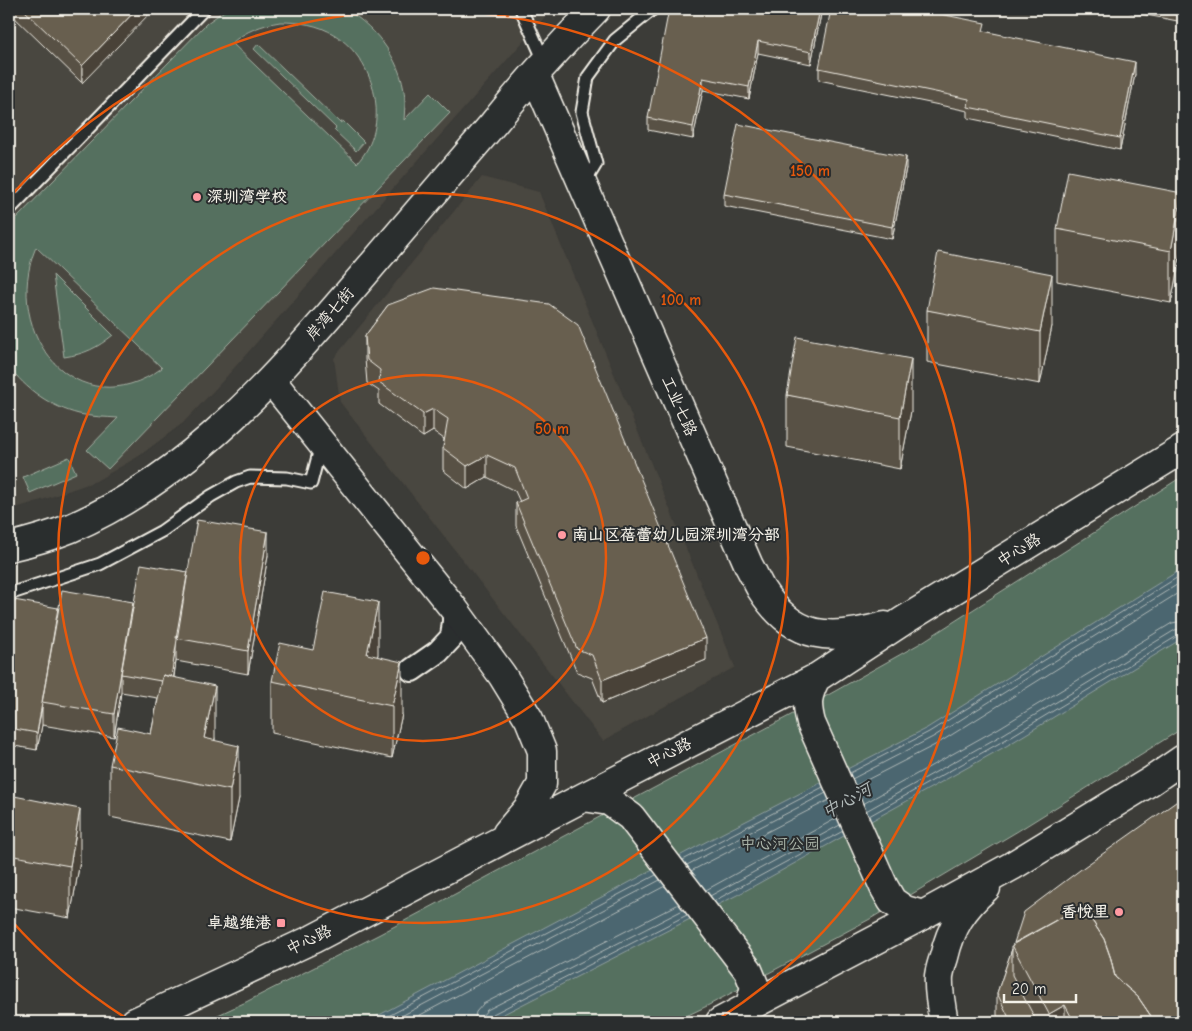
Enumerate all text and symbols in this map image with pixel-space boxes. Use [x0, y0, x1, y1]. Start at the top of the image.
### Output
text: 150 m [790, 162, 830, 180]
place label: 深圳湾学校 [207, 188, 287, 206]
marker: 深圳湾学校 [191, 191, 203, 203]
street label: 岸湾七街 [302, 284, 358, 344]
text: 100 m [661, 291, 701, 309]
street label: 工业七路 [658, 373, 700, 439]
text: 50 m [535, 420, 569, 438]
place label: 南山区蓓蕾幼儿园深圳湾分部 [572, 526, 780, 544]
marker: 南山区蓓蕾幼儿园深圳湾分部 [556, 529, 568, 541]
street label: 中心路 [994, 530, 1044, 570]
centre of rings [414, 549, 432, 567]
street label: 中心路 [644, 734, 694, 772]
water label: 中心河 [818, 777, 878, 823]
park label: 中心河公园 [740, 835, 820, 853]
place label: 香悦里 [1061, 903, 1109, 921]
marker: 香悦里 [1113, 906, 1125, 918]
place label: 卓越维港 [207, 914, 271, 932]
marker: 卓越维港 [275, 917, 287, 929]
street label: 中心路 [283, 921, 335, 959]
scale bar [1004, 971, 1077, 1003]
text: 20 m [1012, 980, 1046, 998]

